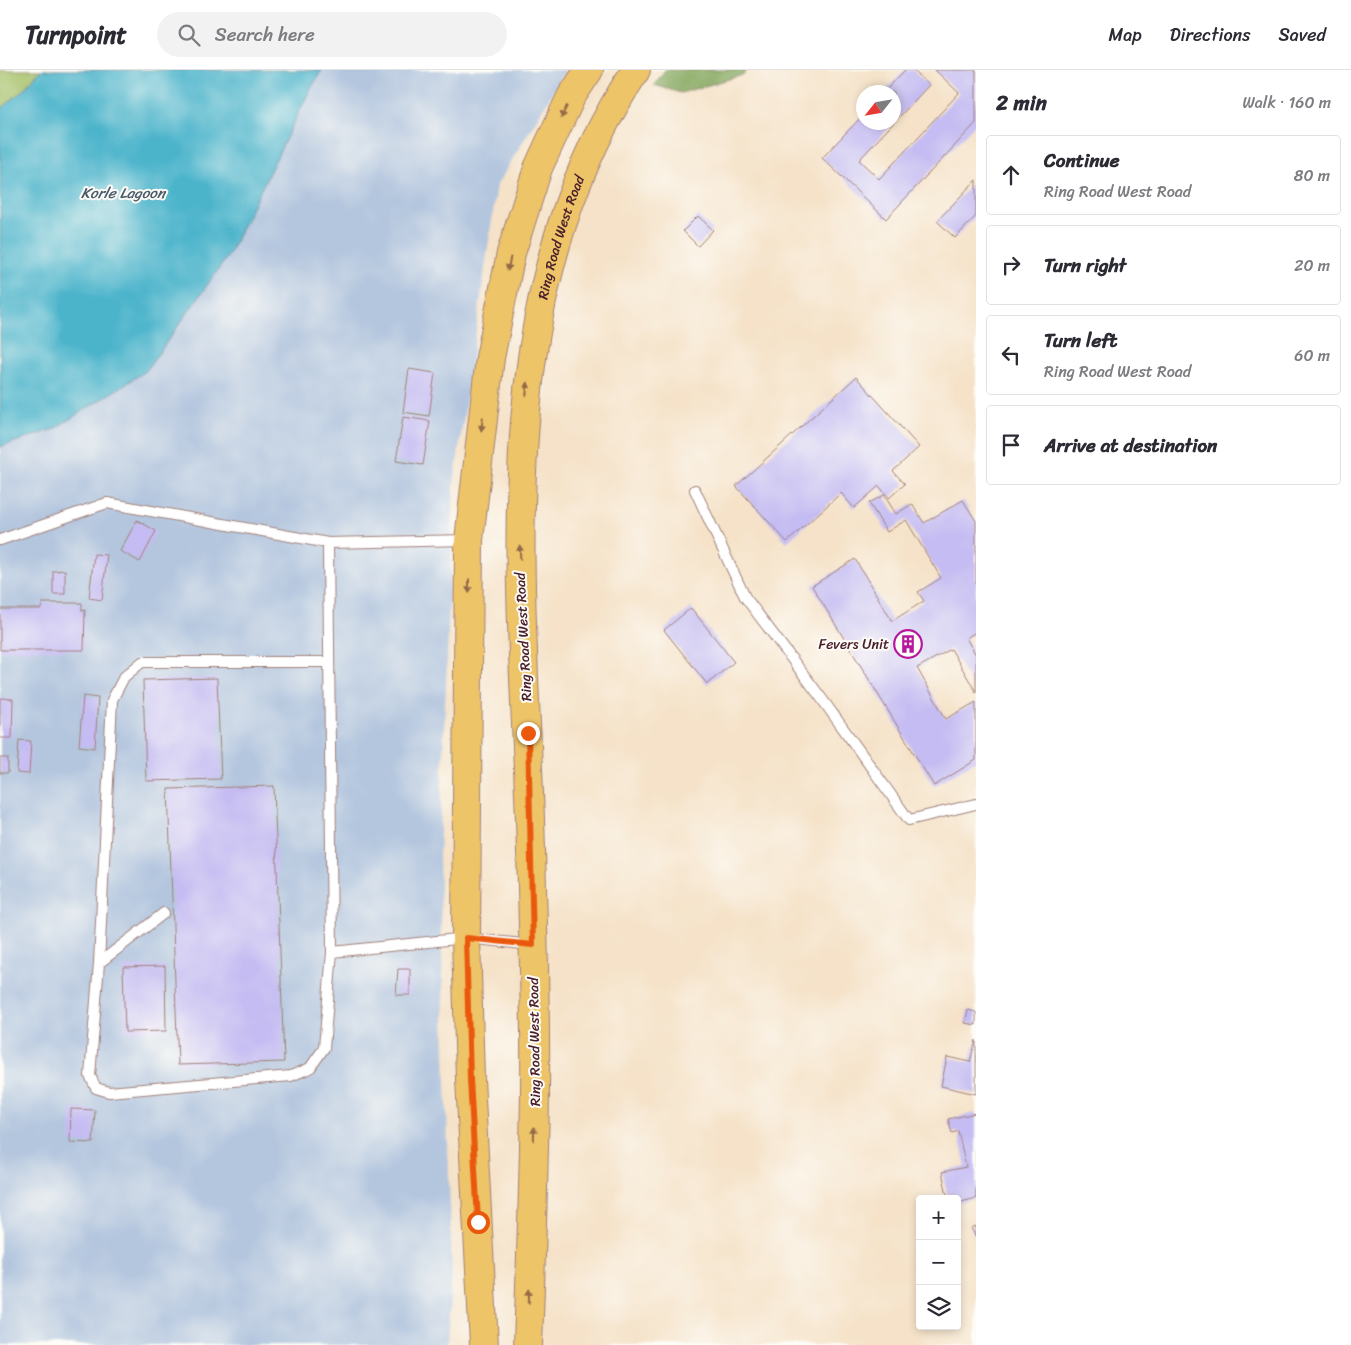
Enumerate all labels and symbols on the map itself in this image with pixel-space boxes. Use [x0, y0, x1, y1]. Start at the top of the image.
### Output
north arrow [856, 85, 901, 130]
one-way arrow [560, 105, 568, 119]
street label: Ring Road West Road [531, 170, 592, 302]
water label: Korle Lagoon [81, 180, 167, 206]
one-way arrow [505, 257, 513, 272]
one-way arrow [523, 381, 531, 397]
one-way arrow [478, 417, 486, 433]
one-way arrow [515, 543, 523, 559]
street label: Ring Road West Road [508, 570, 539, 702]
one-way arrow [465, 578, 473, 594]
building icon: Fevers Unit [893, 629, 923, 659]
place label: Fevers Unit [819, 632, 889, 657]
route end [517, 722, 540, 745]
street label: Ring Road West Road [521, 976, 548, 1107]
one-way arrow [530, 1126, 538, 1142]
route start [467, 1211, 490, 1234]
one-way arrow [526, 1288, 534, 1304]

